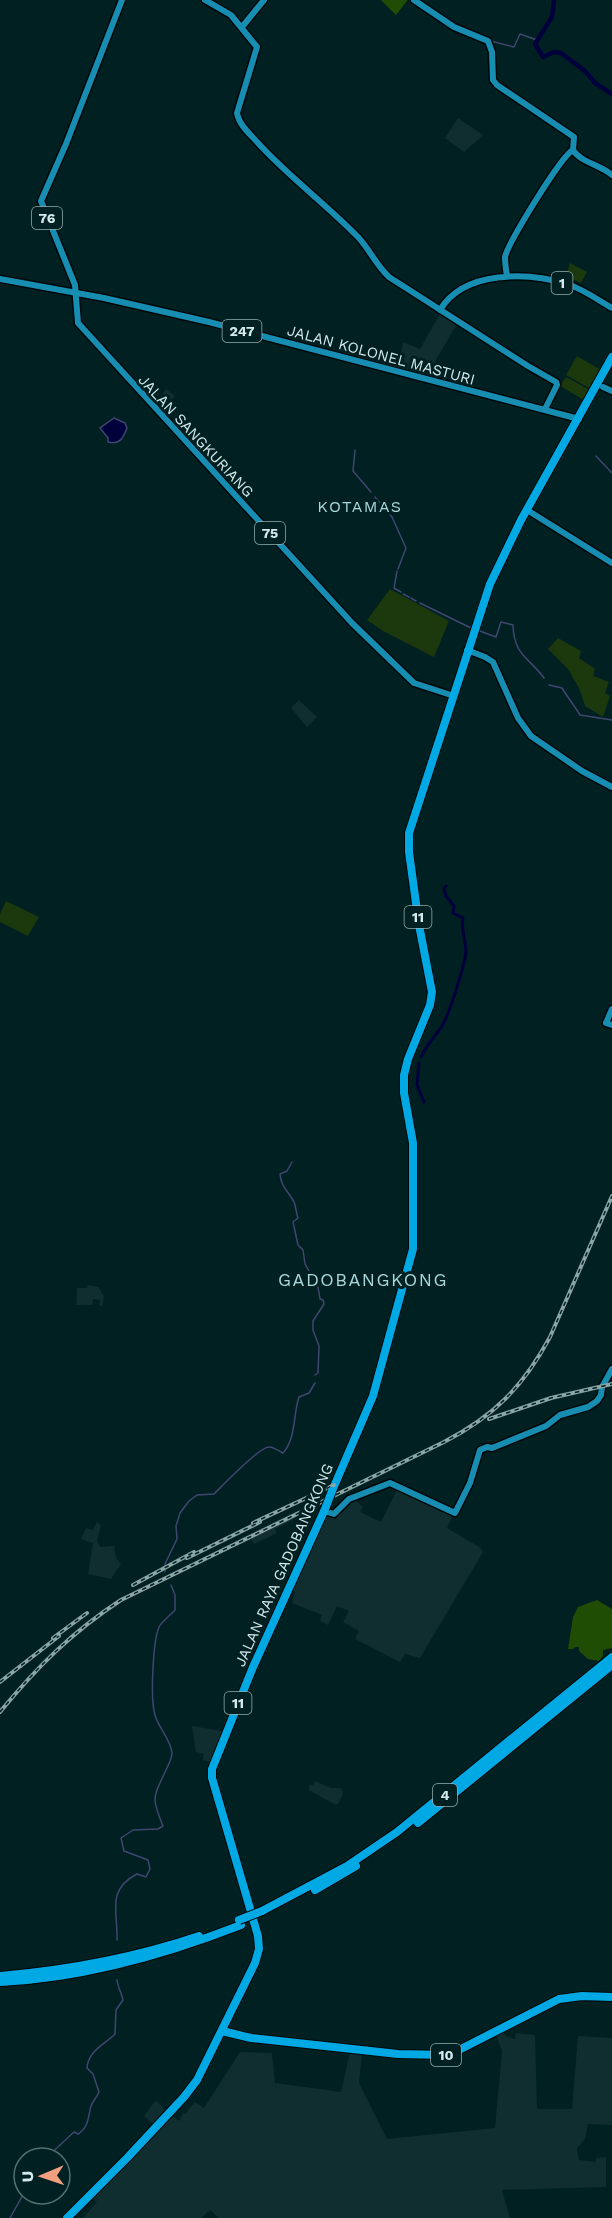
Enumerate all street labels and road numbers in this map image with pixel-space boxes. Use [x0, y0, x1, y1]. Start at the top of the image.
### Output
road number: 76 [32, 207, 62, 229]
road number: 1 [552, 272, 572, 294]
road number: 247 [222, 320, 262, 342]
street label: JALAN KOLONEL MASTURI [285, 321, 477, 389]
street label: JALAN SANGKURIANG [135, 371, 257, 501]
road number: 75 [255, 522, 285, 544]
road number: 11 [404, 906, 432, 928]
street label: JALAN RAYA GADOBANGKONG [231, 1461, 337, 1669]
road number: 11 [224, 1692, 252, 1714]
road number: 4 [433, 1784, 457, 1806]
road number: 10 [431, 2044, 461, 2066]

